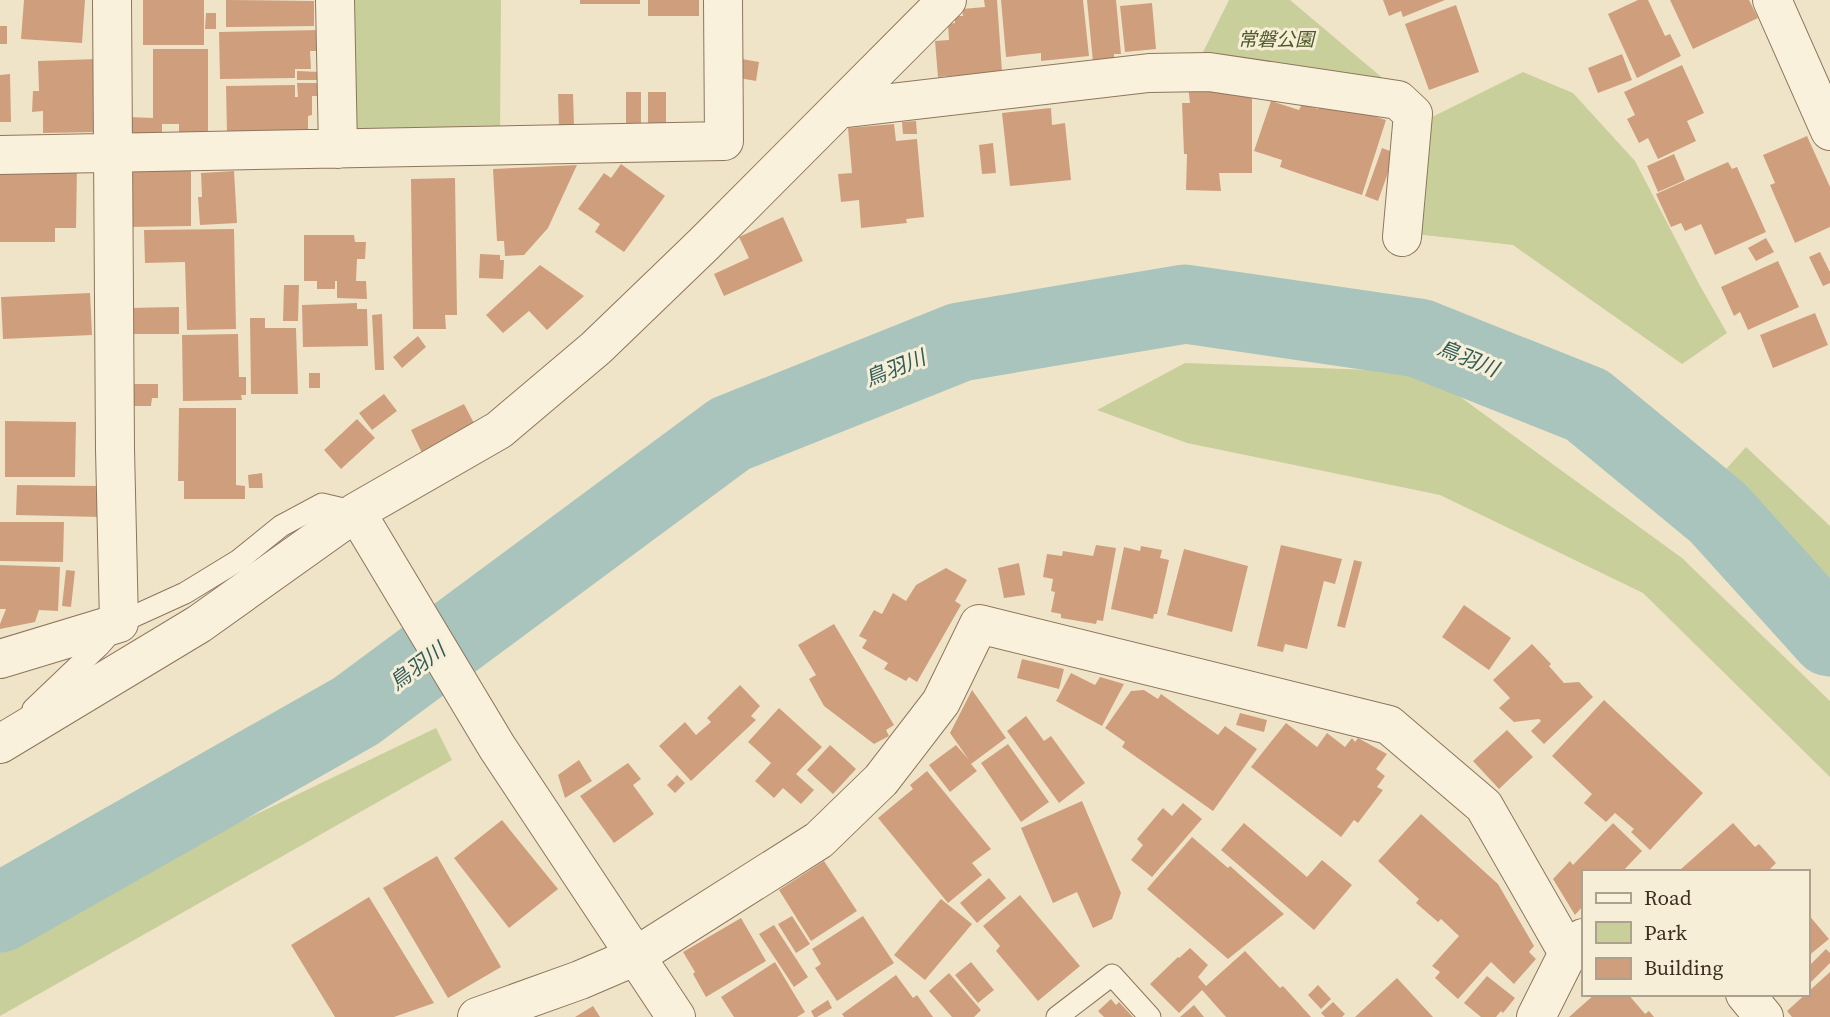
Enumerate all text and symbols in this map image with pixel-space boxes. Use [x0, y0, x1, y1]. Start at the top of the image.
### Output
park label: 常磐公園 [1238, 26, 1317, 52]
water label: 鳥羽川 [1433, 333, 1504, 384]
water label: 鳥羽川 [860, 342, 931, 393]
water label: 鳥羽川 [383, 634, 452, 697]
legend [1582, 870, 1809, 996]
text: Road [1644, 883, 1692, 912]
text: Park [1644, 918, 1688, 947]
text: Building [1644, 953, 1723, 982]

